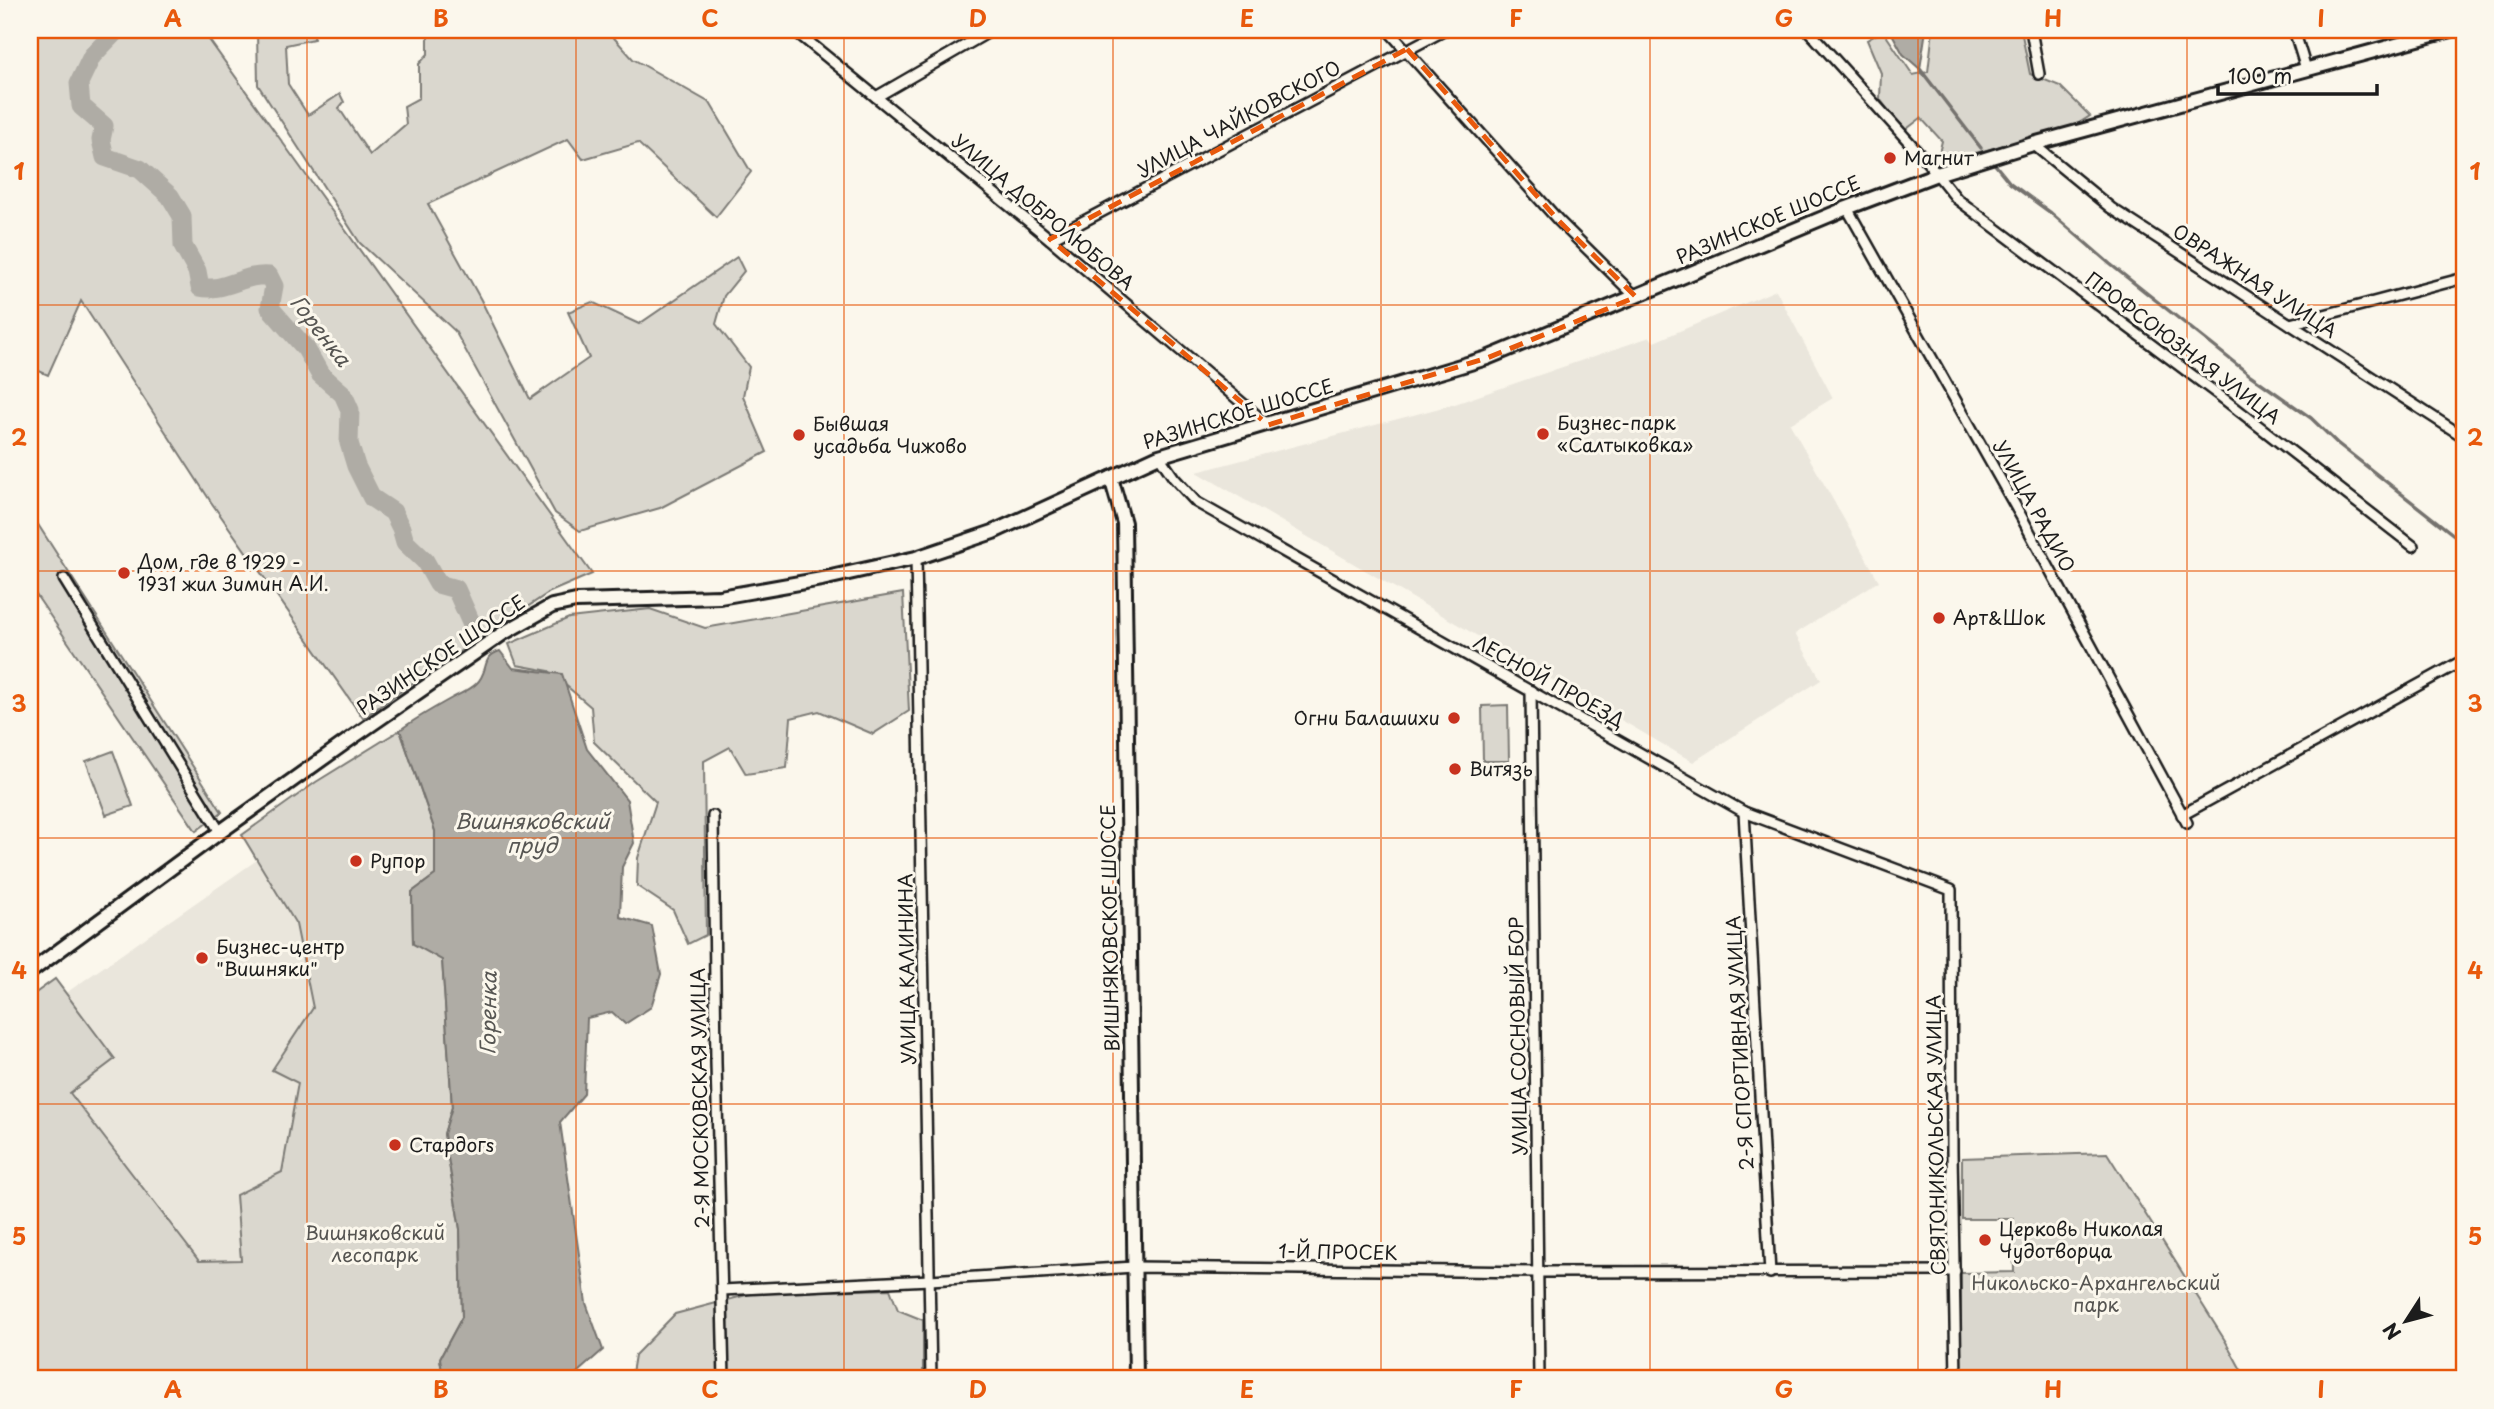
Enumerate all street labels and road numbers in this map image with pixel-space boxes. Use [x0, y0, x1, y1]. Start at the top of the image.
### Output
street label: УЛИЦА ЧАЙКОВСКОГО [1132, 53, 1345, 184]
street label: УЛИЦА ДОБРОЛЮБОВА [946, 126, 1141, 296]
street label: РАЗИНСКОЕ ШОССЕ [1671, 168, 1864, 271]
street label: ОВРАЖНАЯ УЛИЦА [2168, 216, 2343, 344]
street label: ПРОФСОЮЗНАЯ УЛИЦА [2080, 264, 2287, 430]
street label: РАЗИНСКОЕ ШОССЕ [1139, 371, 1336, 455]
street label: УЛИЦА РАДИО [1987, 435, 2083, 576]
street label: РАЗИНСКОЕ ШОССЕ [351, 587, 530, 721]
street label: ЛЕСНОЙ ПРОЕЗД [1469, 627, 1630, 733]
street label: ВИШНЯКОВСКОЕ ШОССЕ [1093, 804, 1125, 1052]
street label: УЛИЦА КАЛИНИНА [890, 873, 922, 1065]
street label: 2-Я СПОРТИВНАЯ УЛИЦА [1718, 915, 1760, 1171]
street label: УЛИЦА СОСНОВЫЙ БОР [1501, 916, 1533, 1156]
street label: 2-Я МОСКОВСКАЯ УЛИЦА [683, 967, 715, 1229]
street label: СВЯТОНИКОЛЬСКАЯ УЛИЦА [1919, 994, 1951, 1276]
street label: 1-Й ПРОСЕК [1278, 1236, 1398, 1266]

